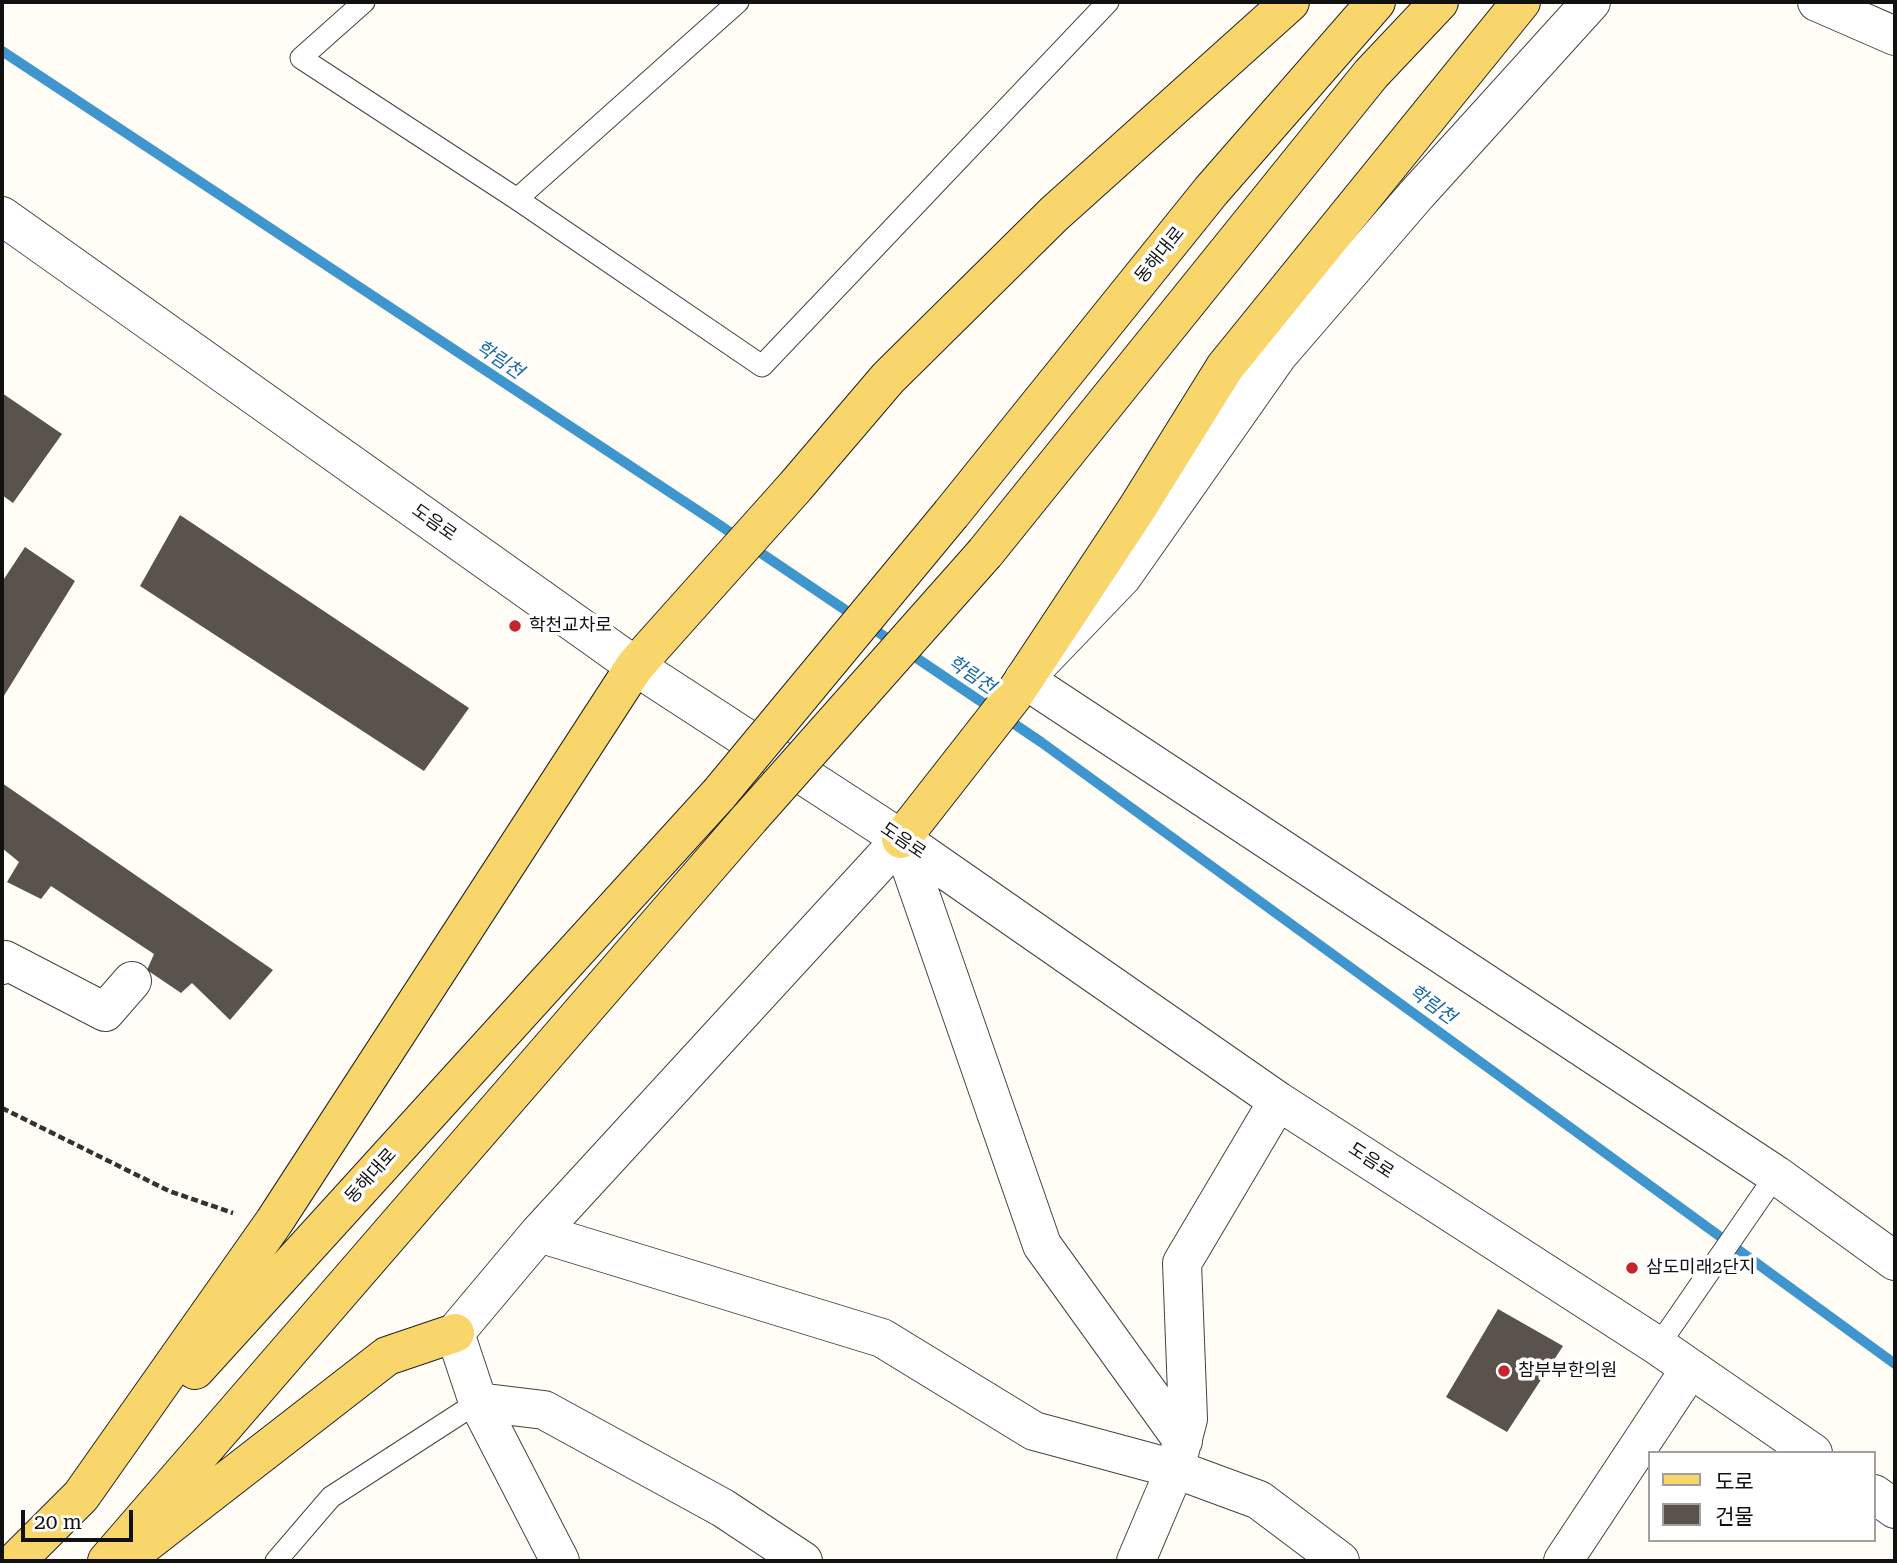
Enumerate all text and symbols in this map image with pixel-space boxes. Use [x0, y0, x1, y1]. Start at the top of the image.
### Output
street label: 동해대로 [1131, 222, 1189, 288]
water label: 학림천 [471, 336, 527, 384]
street label: 도음로 [407, 500, 461, 546]
place label: 학천교차로 [529, 615, 612, 637]
marker: 학천교차로 [507, 618, 523, 634]
water label: 학림천 [943, 651, 999, 699]
street label: 도음로 [876, 818, 930, 864]
water label: 학림천 [1404, 980, 1460, 1030]
street label: 도음로 [1344, 1138, 1398, 1184]
street label: 동해대로 [341, 1144, 401, 1208]
place label: 삼도미래2단지 [1646, 1257, 1755, 1279]
marker: 삼도미래2단지 [1624, 1260, 1640, 1276]
place label: 참부부한의원 [1518, 1360, 1617, 1382]
marker: 참부부한의원 [1496, 1363, 1512, 1379]
legend [1648, 1451, 1876, 1542]
text: 도로 [1715, 1470, 1754, 1494]
scale bar [24, 1496, 136, 1540]
text: 건물 [1715, 1505, 1754, 1529]
text: 20 m [34, 1510, 82, 1534]

